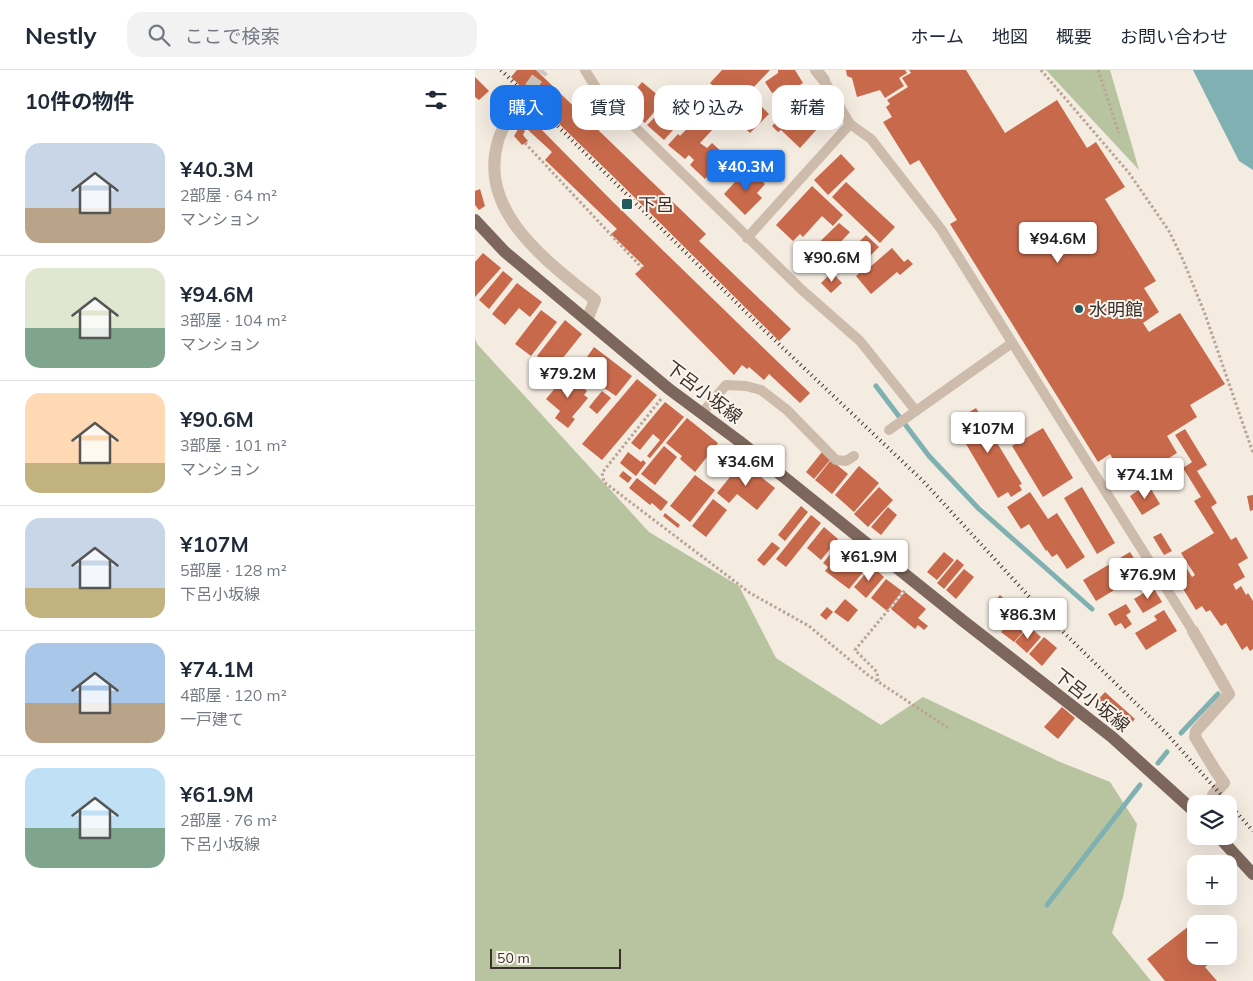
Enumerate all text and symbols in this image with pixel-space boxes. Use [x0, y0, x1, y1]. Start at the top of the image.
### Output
search box [127, 12, 477, 57]
text: Nestly [25, 20, 97, 50]
icon: search [145, 21, 173, 49]
text: ここで検索 [185, 24, 280, 48]
text: ホーム [911, 25, 964, 48]
text: 地図 [992, 25, 1028, 48]
text: 概要 [1056, 25, 1092, 48]
text: お問い合わせ [1120, 25, 1228, 48]
chip: 購入 [490, 85, 562, 130]
chip: 賃貸 [572, 85, 644, 130]
chip: 絞り込み [654, 85, 762, 130]
chip: 新着 [772, 85, 844, 130]
icon: filters [422, 86, 450, 114]
text: 10件の物件 [25, 88, 134, 114]
pin: ¥40.3M [705, 150, 787, 192]
text: ¥40.3M [180, 156, 254, 182]
text: ¥40.3M [718, 156, 774, 176]
icon: home [65, 163, 125, 223]
text: 2部屋 · 64 m² [180, 185, 277, 205]
place label: 下呂 [638, 193, 674, 216]
marker: 下呂 [620, 197, 634, 211]
text: マンション [180, 209, 260, 229]
pin: ¥94.6M [1017, 222, 1099, 264]
text: ¥94.6M [1030, 228, 1086, 248]
pin: ¥90.6M [791, 240, 873, 283]
text: ¥90.6M [804, 247, 860, 267]
text: ¥94.6M [180, 281, 254, 307]
icon: home [65, 288, 125, 348]
place label: 水明館 [1089, 298, 1143, 321]
marker: 水明館 [1073, 303, 1085, 315]
text: 3部屋 · 104 m² [180, 310, 287, 330]
text: マンション [180, 334, 260, 354]
pin: ¥79.2M [527, 356, 609, 399]
street label: 下呂小坂線 [661, 356, 747, 428]
text: ¥79.2M [540, 363, 596, 383]
text: ¥90.6M [180, 406, 254, 432]
pin: ¥107M [953, 412, 1023, 454]
icon: home [65, 413, 125, 473]
text: ¥107M [962, 418, 1014, 438]
text: 3部屋 · 101 m² [180, 435, 287, 455]
pin: ¥34.6M [705, 444, 787, 487]
text: ¥34.6M [718, 451, 774, 471]
pin: ¥74.1M [1104, 458, 1186, 500]
text: マンション [180, 459, 260, 479]
text: ¥74.1M [1117, 464, 1173, 484]
text: ¥107M [180, 531, 249, 557]
icon: home [65, 538, 125, 598]
pin: ¥61.9M [828, 540, 910, 582]
text: ¥61.9M [841, 546, 897, 566]
pin: ¥76.9M [1107, 558, 1189, 600]
text: 5部屋 · 128 m² [180, 560, 287, 580]
text: ¥76.9M [1120, 564, 1176, 584]
text: 下呂小坂線 [180, 584, 260, 604]
pin: ¥86.3M [987, 598, 1069, 640]
text: ¥86.3M [1000, 604, 1056, 624]
text: ¥74.1M [180, 656, 254, 682]
icon: home [65, 663, 125, 723]
street label: 下呂小坂線 [1049, 663, 1135, 737]
text: 4部屋 · 120 m² [180, 685, 287, 705]
text: 一戸建て [180, 709, 244, 729]
text: ¥61.9M [180, 781, 254, 807]
icon: home [65, 788, 125, 848]
map controls [1187, 795, 1237, 965]
button: layers [1187, 795, 1237, 845]
text: 2部屋 · 76 m² [180, 810, 277, 830]
text: 下呂小坂線 [180, 834, 260, 854]
button: + [1187, 855, 1237, 905]
button: − [1187, 915, 1237, 965]
scale bar [490, 946, 621, 969]
text: 50 m [497, 949, 530, 967]

